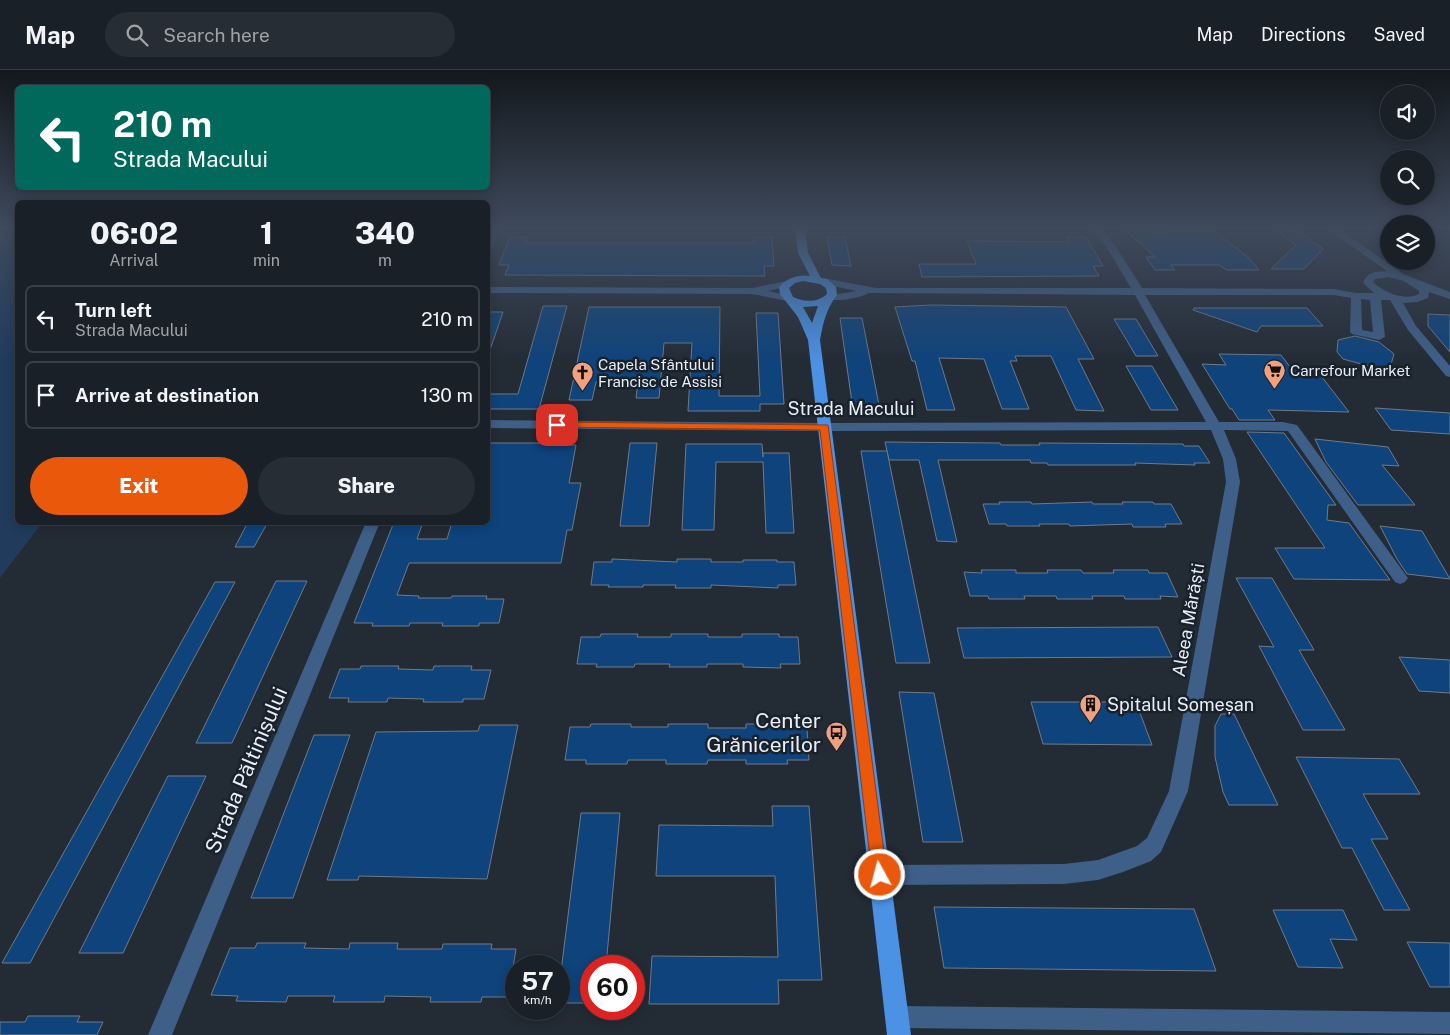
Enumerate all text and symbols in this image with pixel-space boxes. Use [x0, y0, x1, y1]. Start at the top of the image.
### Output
search box [105, 12, 455, 57]
text: Map [25, 21, 75, 49]
icon: search [123, 21, 151, 49]
text: Search here [163, 24, 270, 46]
text: Map [1196, 24, 1233, 45]
text: Directions [1261, 24, 1346, 45]
text: Saved [1374, 24, 1425, 45]
map controls [1380, 85, 1435, 270]
button: sound [1380, 85, 1435, 140]
text: 210 m [113, 104, 212, 145]
icon: left [30, 105, 95, 170]
text: Strada Macului [113, 146, 268, 172]
button: search [1380, 150, 1435, 205]
text: 06:02 [90, 215, 178, 251]
text: 1 [260, 215, 273, 251]
text: 340 [355, 215, 415, 251]
button: layers [1380, 215, 1435, 270]
text: Arrival [109, 251, 159, 270]
text: min [253, 251, 280, 270]
text: m [378, 251, 392, 270]
text: Turn left [75, 299, 152, 321]
icon: left [32, 305, 60, 333]
text: 210 m [421, 308, 473, 330]
text: Strada Macului [75, 321, 188, 340]
place label: Capela Sfântului Francisc de Assisi [598, 356, 722, 390]
supermarket icon: Carrefour Market [1262, 358, 1286, 389]
church icon: Capela Sfântului Francisc de Assisi [570, 361, 594, 392]
place label: Carrefour Market [1290, 362, 1411, 379]
icon: arrive [32, 381, 60, 409]
text: Arrive at destination [75, 384, 259, 406]
text: 130 m [421, 384, 473, 406]
street label: Strada Macului [788, 398, 914, 419]
pin [536, 404, 578, 446]
icon: arrive [543, 411, 571, 439]
button: Exit [30, 457, 248, 515]
button: Share [258, 457, 475, 515]
street label: Aleea Mărăști [1168, 561, 1208, 679]
street label: Strada Păltinișului [200, 683, 292, 857]
building icon: Spitalul Someșan [1079, 692, 1103, 723]
place label: Spitalul Someșan [1107, 694, 1254, 715]
place label: Center Grănicerilor [706, 708, 821, 757]
bus stop icon: Center Grănicerilor [825, 720, 849, 751]
position arrow [853, 848, 905, 900]
speed limit sign: 60 [580, 955, 645, 1020]
text: 57 [521, 966, 554, 996]
text: km/h [523, 993, 552, 1007]

